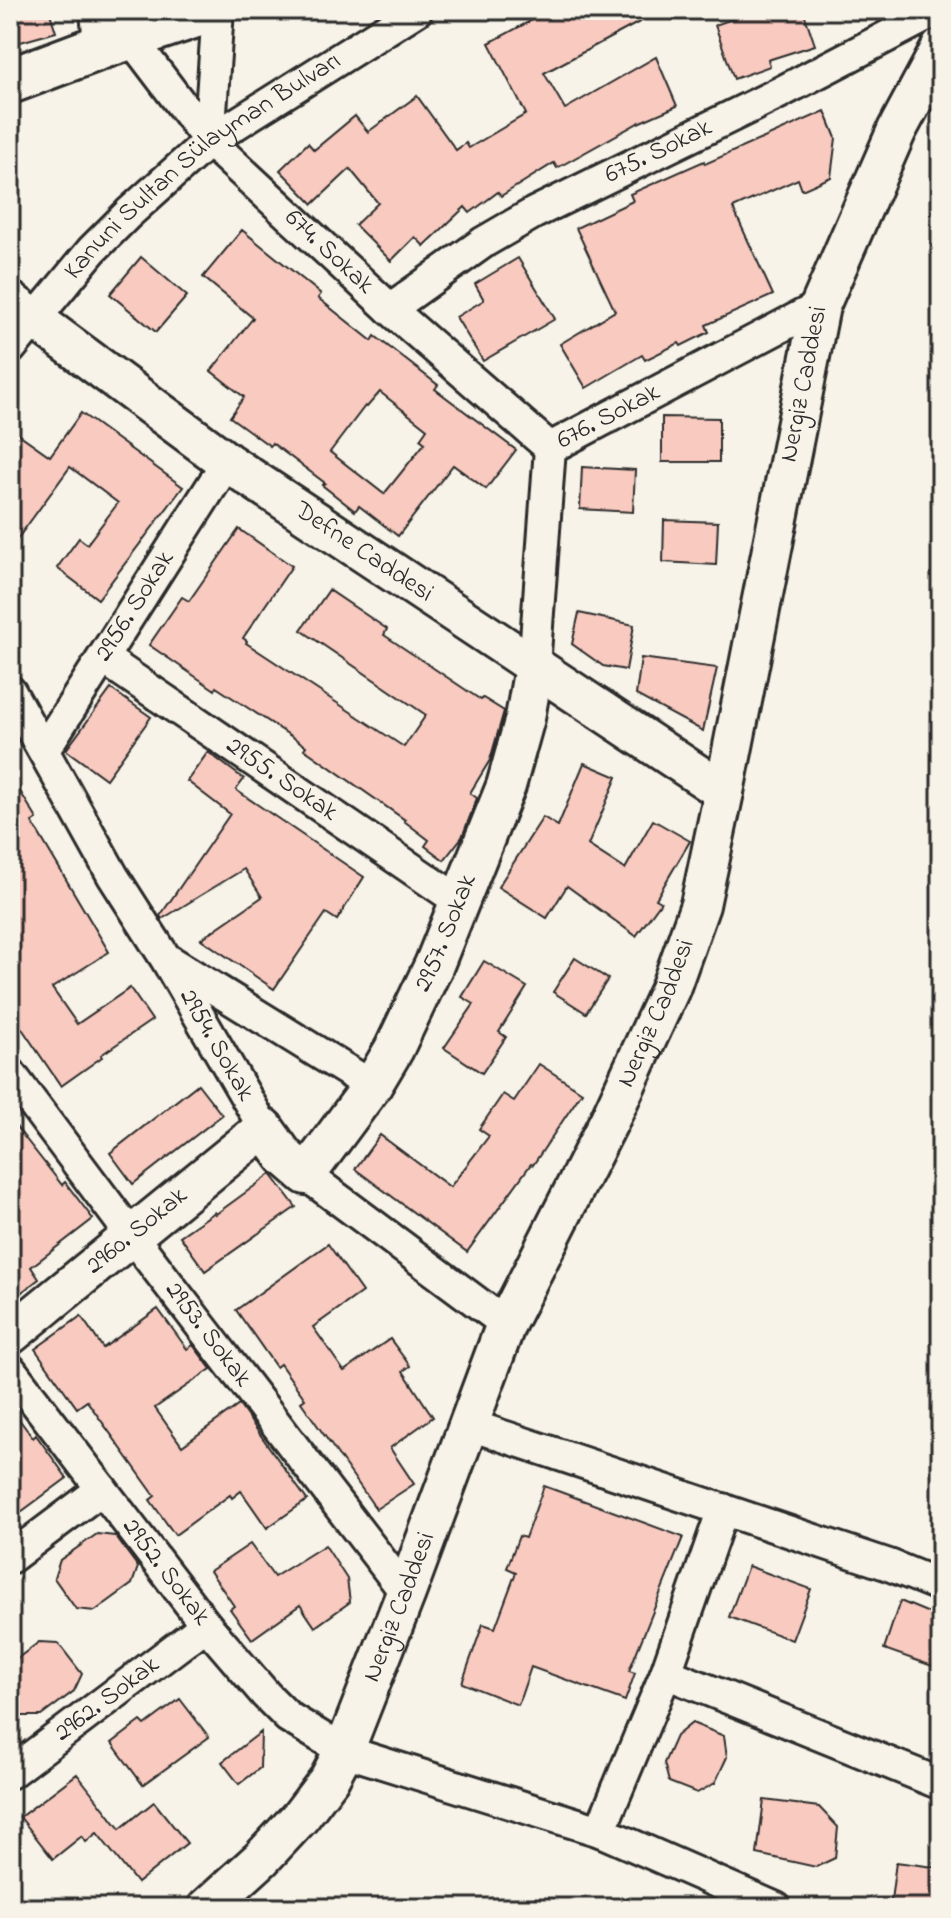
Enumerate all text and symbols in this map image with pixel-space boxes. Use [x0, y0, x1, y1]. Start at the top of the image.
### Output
street label: Kanuni Sultan Sülayman Bulvarı [55, 43, 349, 289]
street label: 675. Sokak [599, 109, 719, 194]
street label: 674. Sokak [275, 200, 383, 304]
street label: Nergiz Caddesi [771, 303, 839, 465]
street label: 676. Sokak [550, 374, 668, 460]
street label: Defne Caddesi [285, 492, 441, 613]
street label: 2956. Sokak [86, 543, 185, 670]
street label: 2955. Sokak [218, 728, 346, 832]
street label: 2957. Sokak [405, 868, 488, 999]
street label: Nergiz Caddesi [608, 934, 705, 1094]
street label: 2954. Sokak [168, 982, 264, 1109]
street label: 2960. Sokak [78, 1178, 197, 1285]
street label: 2953. Sokak [155, 1274, 261, 1396]
street label: 2952. Sokak [112, 1510, 220, 1635]
street label: Nergiz Caddesi [354, 1527, 446, 1688]
street label: 2962. Sokak [47, 1647, 168, 1752]

